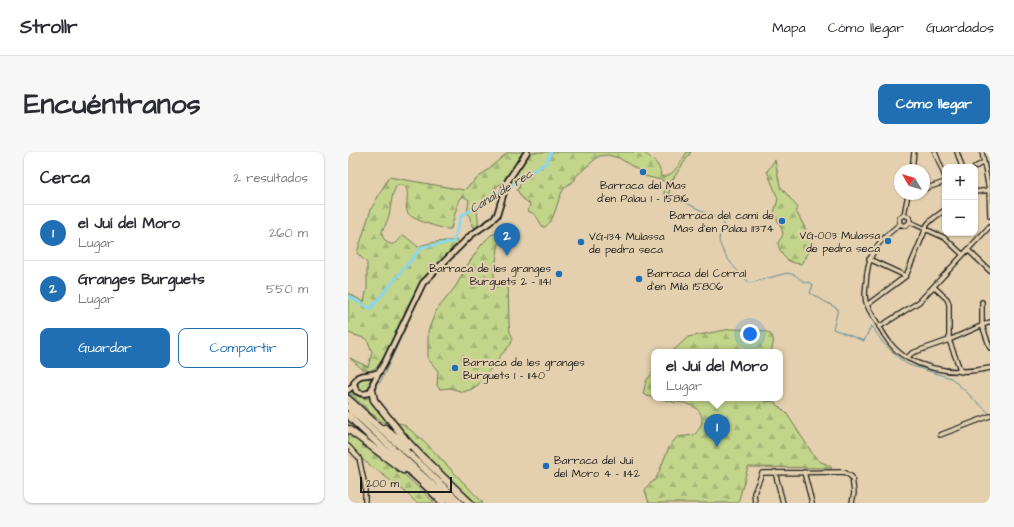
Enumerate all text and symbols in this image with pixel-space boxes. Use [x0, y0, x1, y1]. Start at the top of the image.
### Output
text: Strollr [20, 14, 78, 41]
text: Mapa [772, 18, 806, 38]
text: Cómo llegar [828, 18, 904, 38]
text: Guardados [926, 18, 994, 38]
button: Cómo llegar [878, 84, 990, 124]
text: Encuéntranos [24, 85, 200, 124]
north arrow [894, 164, 930, 200]
map controls [942, 164, 978, 236]
button: + [942, 164, 978, 200]
water label: Canal de rec [466, 165, 536, 218]
text: Cerca [40, 166, 90, 190]
marker: Barraca del Mas d'en Palau 1 - 15816 [638, 167, 648, 177]
text: 2 resultados [234, 169, 308, 187]
place label: Barraca del Mas d'en Palau 1 - 15816 [597, 178, 689, 206]
button: − [942, 200, 978, 236]
place label: Barraca del camí de Mas d'en Palau 11374 [669, 208, 775, 236]
text: el Juí del Moro [78, 213, 180, 234]
marker: Barraca del camí de Mas d'en Palau 11374 [777, 216, 787, 226]
pin: 2 [494, 223, 520, 256]
text: 1 [52, 224, 54, 242]
text: 260 m [269, 224, 308, 242]
place label: VG-003 Mulassa de pedra seca [800, 228, 880, 256]
place label: VG-134 Mulassa de pedra seca [589, 229, 665, 257]
text: Lugar [78, 234, 114, 252]
marker: VG-003 Mulassa de pedra seca [883, 236, 893, 246]
marker: VG-134 Mulassa de pedra seca [576, 237, 586, 247]
place label: Barraca de les granges Burguets 2 - 1141 [429, 261, 552, 290]
place label: Barraca del Corral d'en Milà 15806 [647, 266, 747, 294]
text: Granges Burguets [78, 269, 205, 290]
marker: Barraca de les granges Burguets 2 - 1141 [554, 269, 564, 279]
marker: Barraca del Corral d'en Milà 15806 [634, 274, 644, 284]
text: 2 [49, 280, 57, 298]
text: 550 m [266, 280, 308, 298]
text: Lugar [78, 290, 114, 308]
your location [740, 324, 760, 344]
button: Guardar [40, 328, 170, 368]
button: Compartir [178, 328, 308, 368]
popup [651, 349, 783, 401]
place label: Barraca de les granges Burguets 1 - 1140 [463, 355, 585, 384]
text: el Juí del Moro [666, 356, 768, 377]
marker: Barraca de les granges Burguets 1 - 1140 [450, 363, 460, 373]
text: Lugar [666, 377, 702, 395]
pin: 1 [704, 414, 730, 447]
place label: Barraca del Juí del Moro 4 - 1142 [554, 453, 641, 481]
marker: Barraca del Juí del Moro 4 - 1142 [541, 461, 551, 471]
scale bar [360, 475, 452, 494]
text: 200 m [366, 476, 399, 491]

